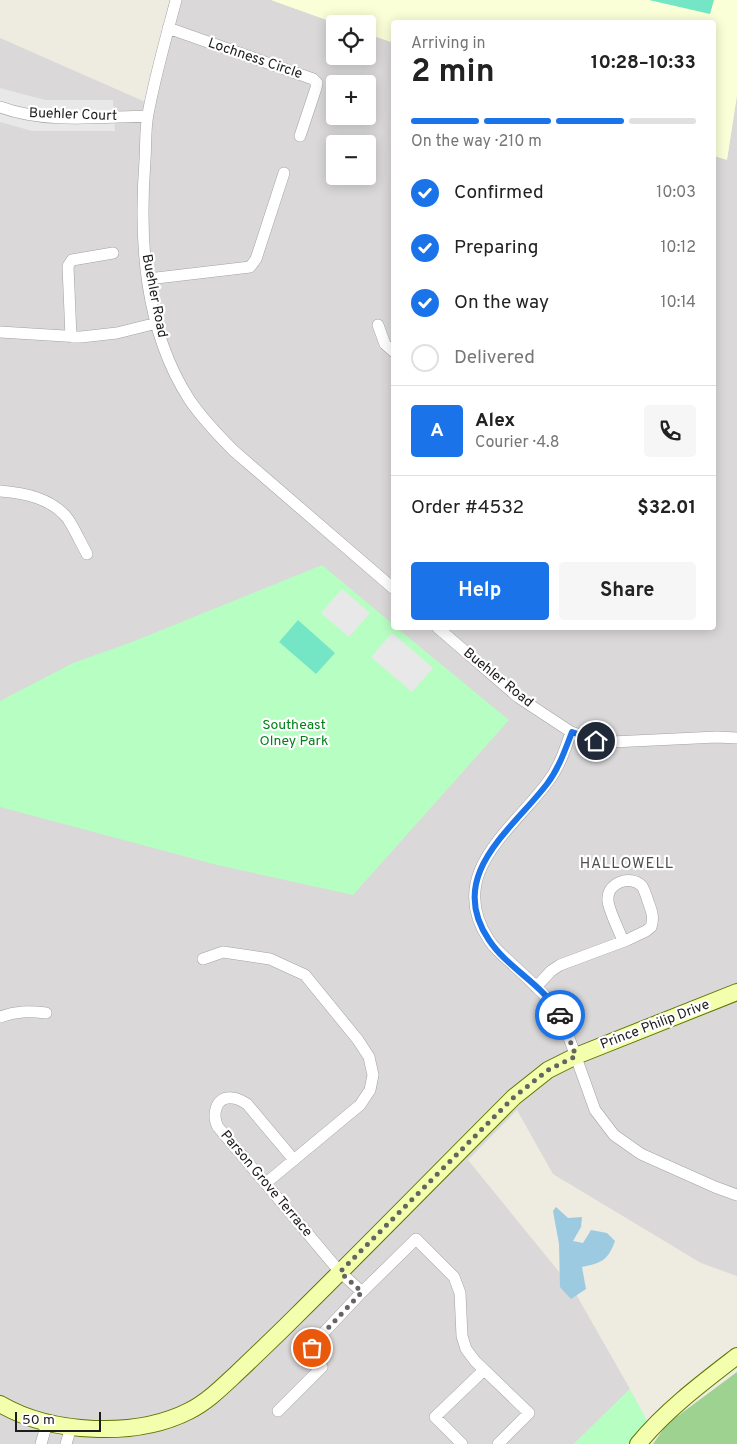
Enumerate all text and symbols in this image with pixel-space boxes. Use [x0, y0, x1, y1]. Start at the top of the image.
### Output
map controls [326, 15, 376, 185]
button: locate [326, 15, 376, 65]
text: Arriving in [411, 34, 486, 54]
street label: Lochness Circle [206, 35, 304, 83]
text: 10:28–10:33 [591, 51, 696, 75]
text: 2 min [411, 53, 495, 93]
button: + [326, 75, 376, 125]
street label: Buehler Court [29, 105, 117, 125]
text: On the way · 210 m [411, 132, 542, 152]
button: − [326, 135, 376, 185]
icon: check [411, 179, 439, 207]
text: Confirmed [454, 181, 544, 205]
text: 10:03 [656, 183, 696, 203]
icon: check [411, 234, 439, 262]
text: Preparing [454, 236, 538, 260]
text: 10:12 [660, 238, 696, 258]
street label: Buehler Road [138, 253, 170, 339]
icon: check [411, 289, 439, 317]
text: On the way [454, 291, 549, 315]
text: 10:14 [661, 293, 696, 313]
text: Delivered [454, 346, 535, 370]
button: phone [644, 405, 696, 457]
text: Alex [475, 409, 515, 433]
text: A [430, 419, 444, 443]
text: Courier · 4.8 [475, 433, 559, 453]
text: Order #4532 [411, 496, 524, 520]
text: $32.01 [637, 496, 696, 520]
button: Help [411, 562, 549, 620]
button: Share [559, 562, 696, 620]
street label: Buehler Road [460, 645, 536, 711]
park label: Southeast Olney Park [260, 717, 328, 750]
pin [575, 720, 617, 762]
icon: home [582, 727, 610, 755]
district label: HALLOWELL [580, 855, 674, 874]
courier [535, 990, 585, 1040]
street label: Prince Philip Drive [598, 996, 712, 1054]
icon: car [546, 1001, 574, 1029]
street label: Parson Grove Terrace [216, 1127, 316, 1241]
pin [291, 1327, 333, 1369]
icon: bag [298, 1334, 326, 1362]
scale bar [15, 1409, 101, 1432]
text: 50 m [22, 1412, 55, 1429]

